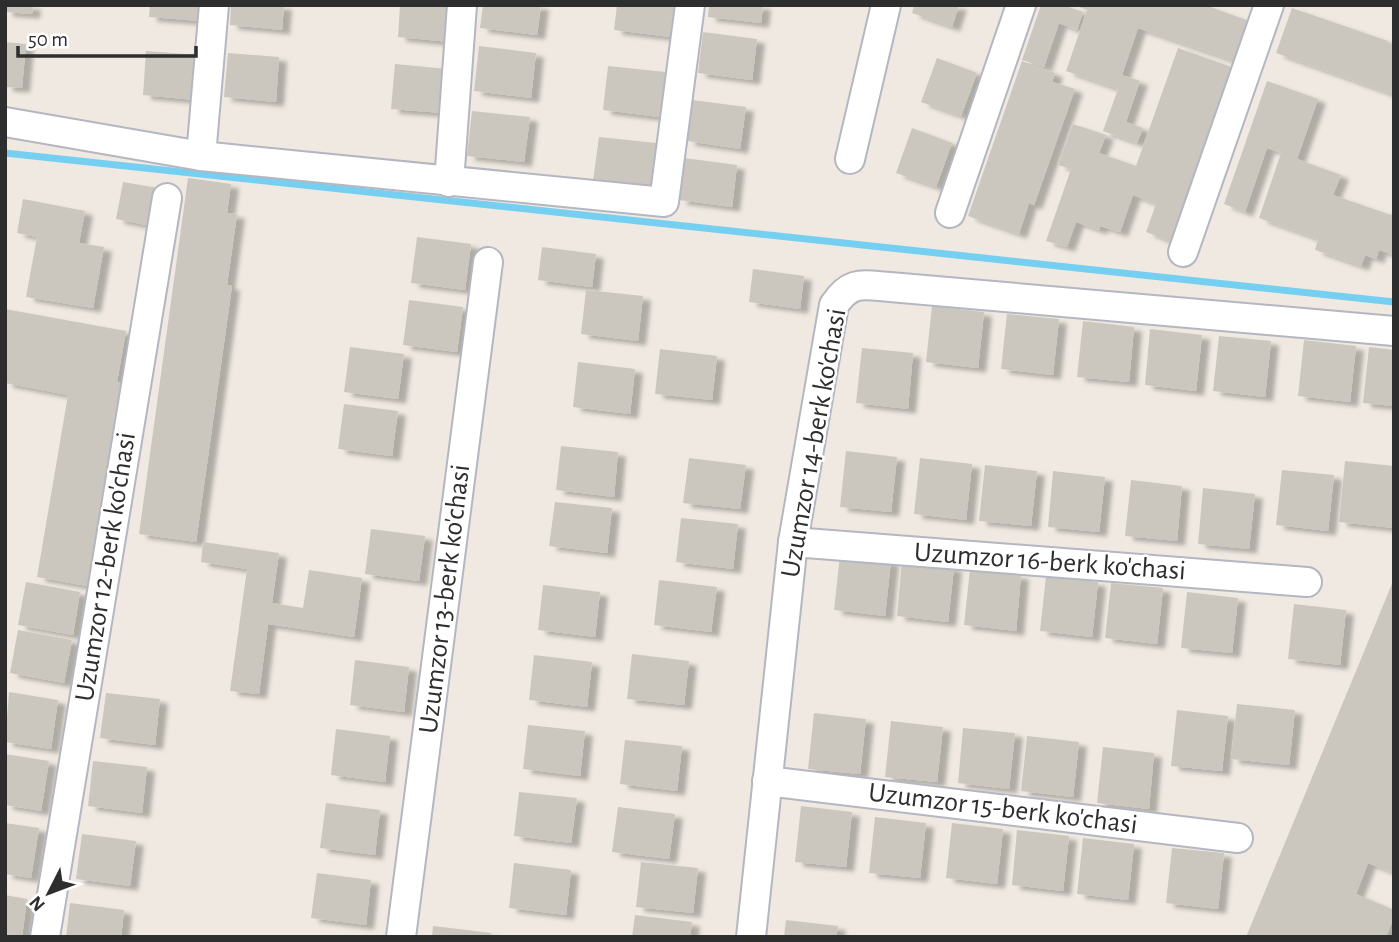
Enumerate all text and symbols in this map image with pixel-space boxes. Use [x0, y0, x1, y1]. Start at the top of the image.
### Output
scale bar [18, 14, 196, 58]
text: 50 m [28, 29, 68, 50]
street label: Uzumzor 14-berk ko'chasi [777, 306, 851, 580]
street label: Uzumzor 12-berk ko'chasi [71, 430, 141, 704]
street label: Uzumzor 13-berk ko'chasi [415, 463, 475, 735]
street label: Uzumzor 16-berk ko'chasi [913, 539, 1187, 585]
street label: Uzumzor 15-berk ko'chasi [867, 779, 1139, 839]
north arrow [14, 858, 84, 928]
text: N [26, 892, 49, 915]

